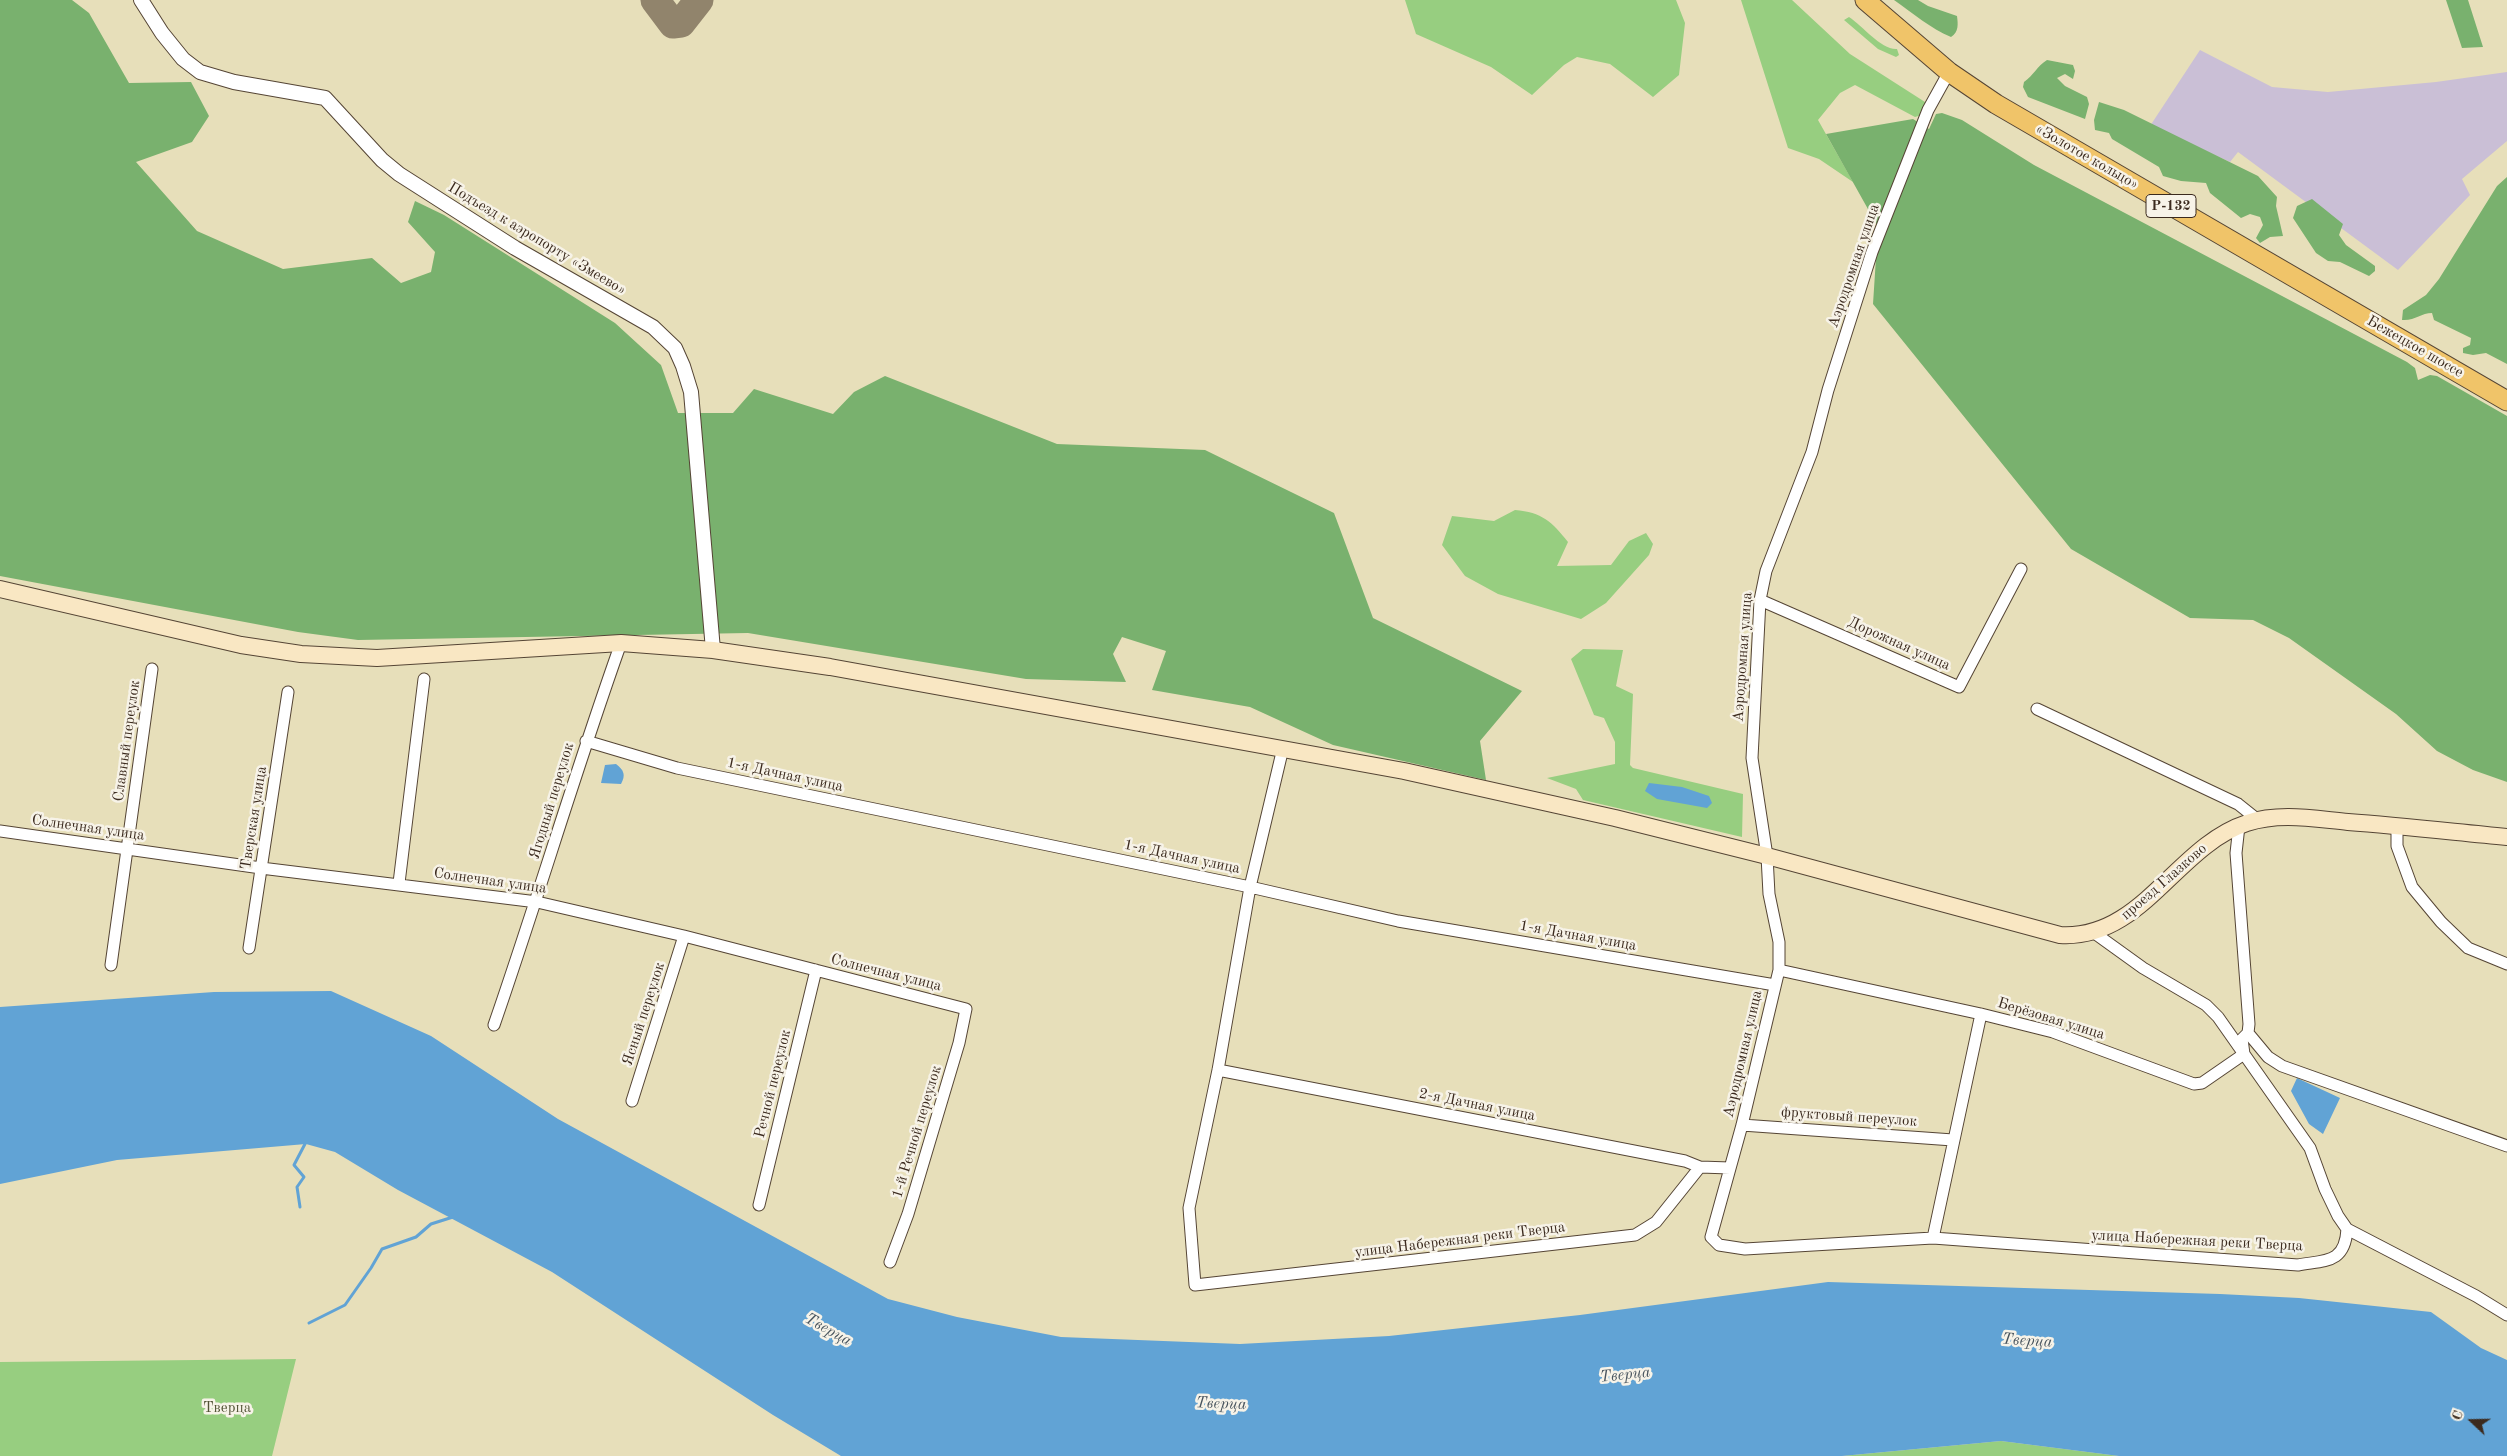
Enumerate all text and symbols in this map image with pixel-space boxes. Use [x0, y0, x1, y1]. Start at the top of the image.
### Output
street label: «Золотое кольцо» [2032, 120, 2142, 194]
street label: Подъезд к аэропорту «Змеево» [445, 179, 629, 299]
road number: Р-132 [2146, 195, 2196, 218]
street label: Аэродромная улица [1824, 202, 1884, 330]
street label: Бежецкое шоссе [2364, 312, 2466, 382]
street label: Аэродромная улица [1729, 591, 1757, 723]
street label: Дорожная улица [1845, 613, 1953, 675]
street label: Славный переулок [110, 679, 144, 803]
street label: Ягодный переулок [526, 740, 578, 862]
street label: 1-я Дачная улица [725, 754, 845, 796]
street label: Тверская улица [237, 765, 271, 871]
street label: Солнечная улица [30, 811, 146, 845]
street label: 1-я Дачная улица [1122, 836, 1242, 878]
street label: проезд Глазково [2117, 840, 2211, 924]
street label: Солнечная улица [432, 864, 548, 898]
street label: 1-я Дачная улица [1518, 917, 1638, 955]
street label: Солнечная улица [829, 951, 943, 995]
street label: Ясный переулок [619, 960, 669, 1068]
street label: Аэродромная улица [1720, 989, 1766, 1119]
street label: Берёзовая улица [1995, 994, 2107, 1044]
street label: Речной переулок [751, 1028, 795, 1140]
street label: 1-й Речной переулок [888, 1064, 946, 1200]
street label: 2-я Дачная улица [1417, 1085, 1537, 1125]
street label: фруктовый переулок [1780, 1103, 1918, 1131]
street label: улица Набережная реки Тверца [1354, 1218, 1566, 1262]
street label: улица Набережная реки Тверца [2091, 1226, 2303, 1256]
water label: Тверца [801, 1309, 855, 1351]
water label: Тверца [2001, 1330, 2053, 1352]
water label: Тверца [1599, 1363, 1651, 1387]
water label: Тверца [1195, 1394, 1247, 1414]
north arrow [2447, 1396, 2497, 1446]
park label: Тверца [203, 1399, 251, 1417]
text: С [2450, 1409, 2466, 1422]

